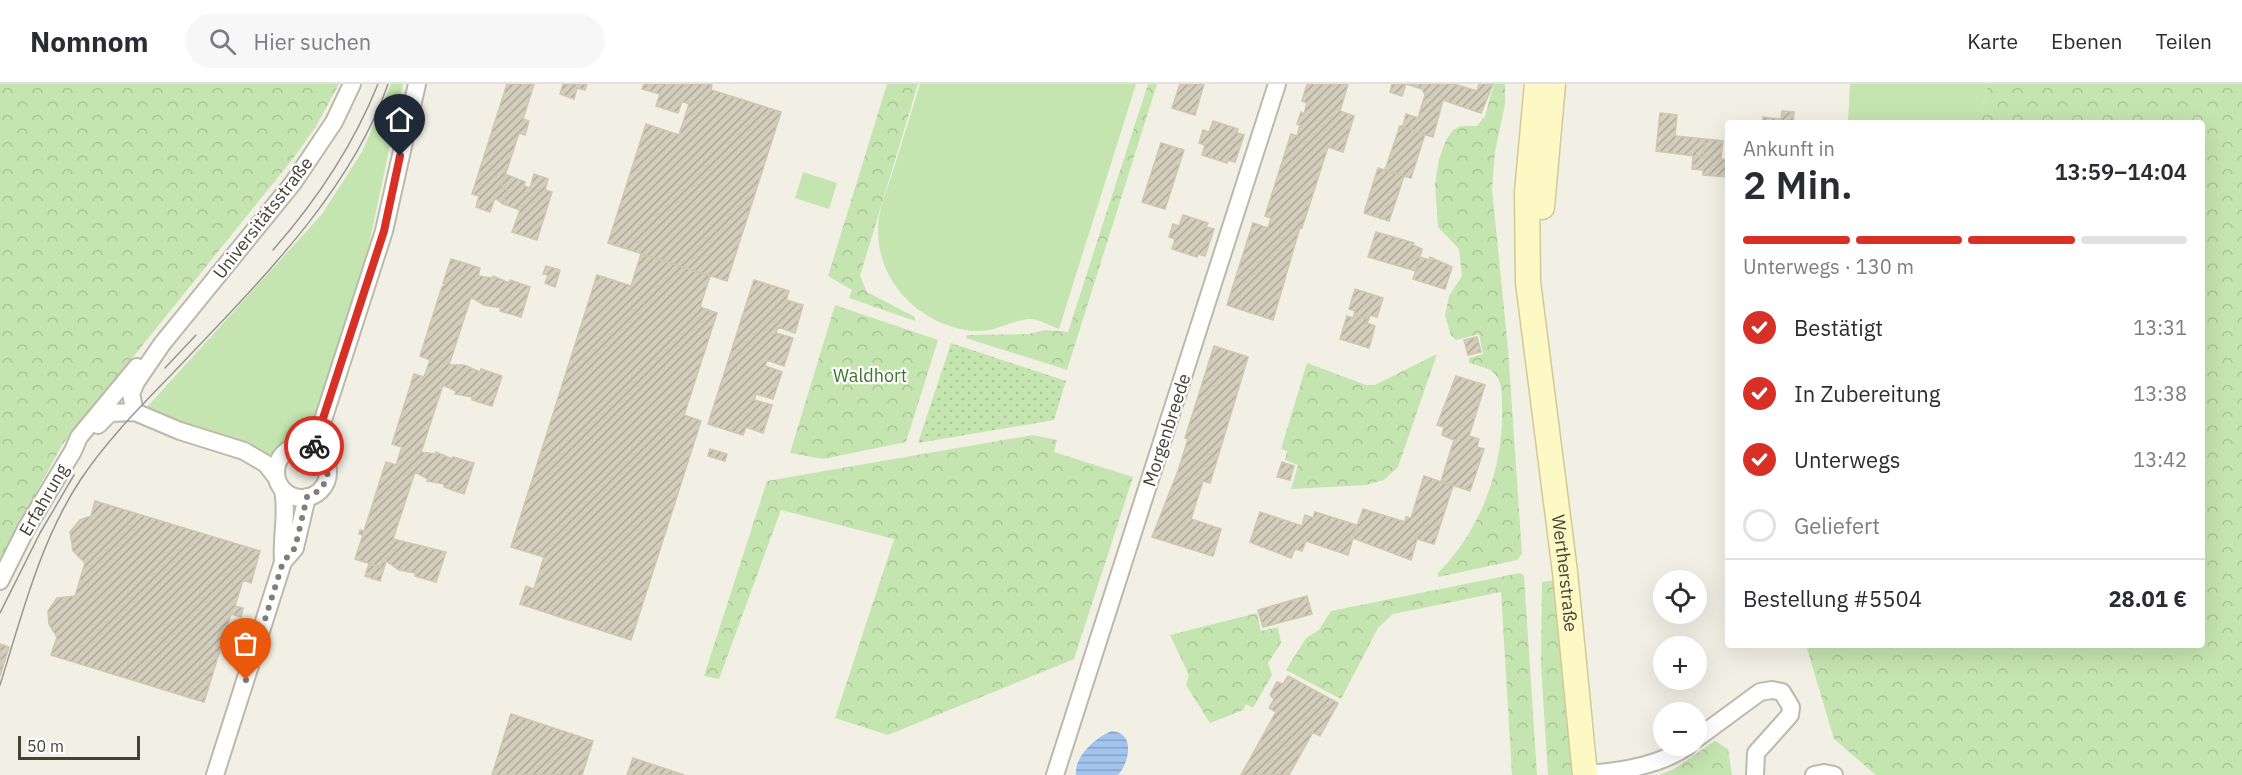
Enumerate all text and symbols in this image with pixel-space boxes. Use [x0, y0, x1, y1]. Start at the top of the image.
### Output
search box [185, 14, 605, 68]
text: Nomnom [30, 23, 149, 60]
icon: search [206, 25, 239, 58]
text: Hier suchen [254, 27, 371, 56]
text: Karte [1967, 27, 2018, 55]
text: Ebenen [2051, 27, 2122, 55]
text: Teilen [2155, 27, 2212, 55]
pin [374, 94, 425, 156]
icon: home [383, 103, 416, 136]
text: Ankunft in [1743, 135, 1835, 162]
street label: Universitätsstraße [208, 152, 318, 283]
text: 13:59–14:04 [2054, 157, 2187, 186]
text: 2 Min. [1743, 159, 1853, 210]
text: Unterwegs · 130 m [1743, 253, 1914, 280]
icon: check [1743, 311, 1776, 344]
text: Bestätigt [1794, 313, 1883, 342]
text: 13:31 [2133, 314, 2187, 341]
park label: Waldhort [833, 364, 907, 387]
street label: Morgenbreede [1137, 370, 1196, 489]
icon: check [1743, 377, 1776, 410]
text: In Zubereitung [1794, 379, 1940, 408]
text: 13:38 [2133, 380, 2187, 407]
courier [284, 416, 344, 476]
icon: bike [298, 430, 331, 463]
icon: check [1743, 443, 1776, 476]
text: Unterwegs [1794, 445, 1901, 474]
text: 13:42 [2133, 446, 2187, 473]
street label: Erfahrung [14, 459, 74, 540]
text: Geliefert [1794, 511, 1880, 540]
street label: Wertherstraße [1547, 513, 1583, 633]
map controls [1653, 570, 1707, 756]
button: locate [1653, 570, 1707, 624]
text: Bestellung #5504 [1743, 584, 1922, 613]
text: 28.01 € [2108, 584, 2187, 613]
pin [220, 618, 271, 680]
icon: bag [229, 627, 262, 660]
button: + [1653, 636, 1707, 690]
button: − [1653, 702, 1707, 756]
scale bar [18, 733, 140, 760]
text: 50 m [27, 736, 64, 756]

